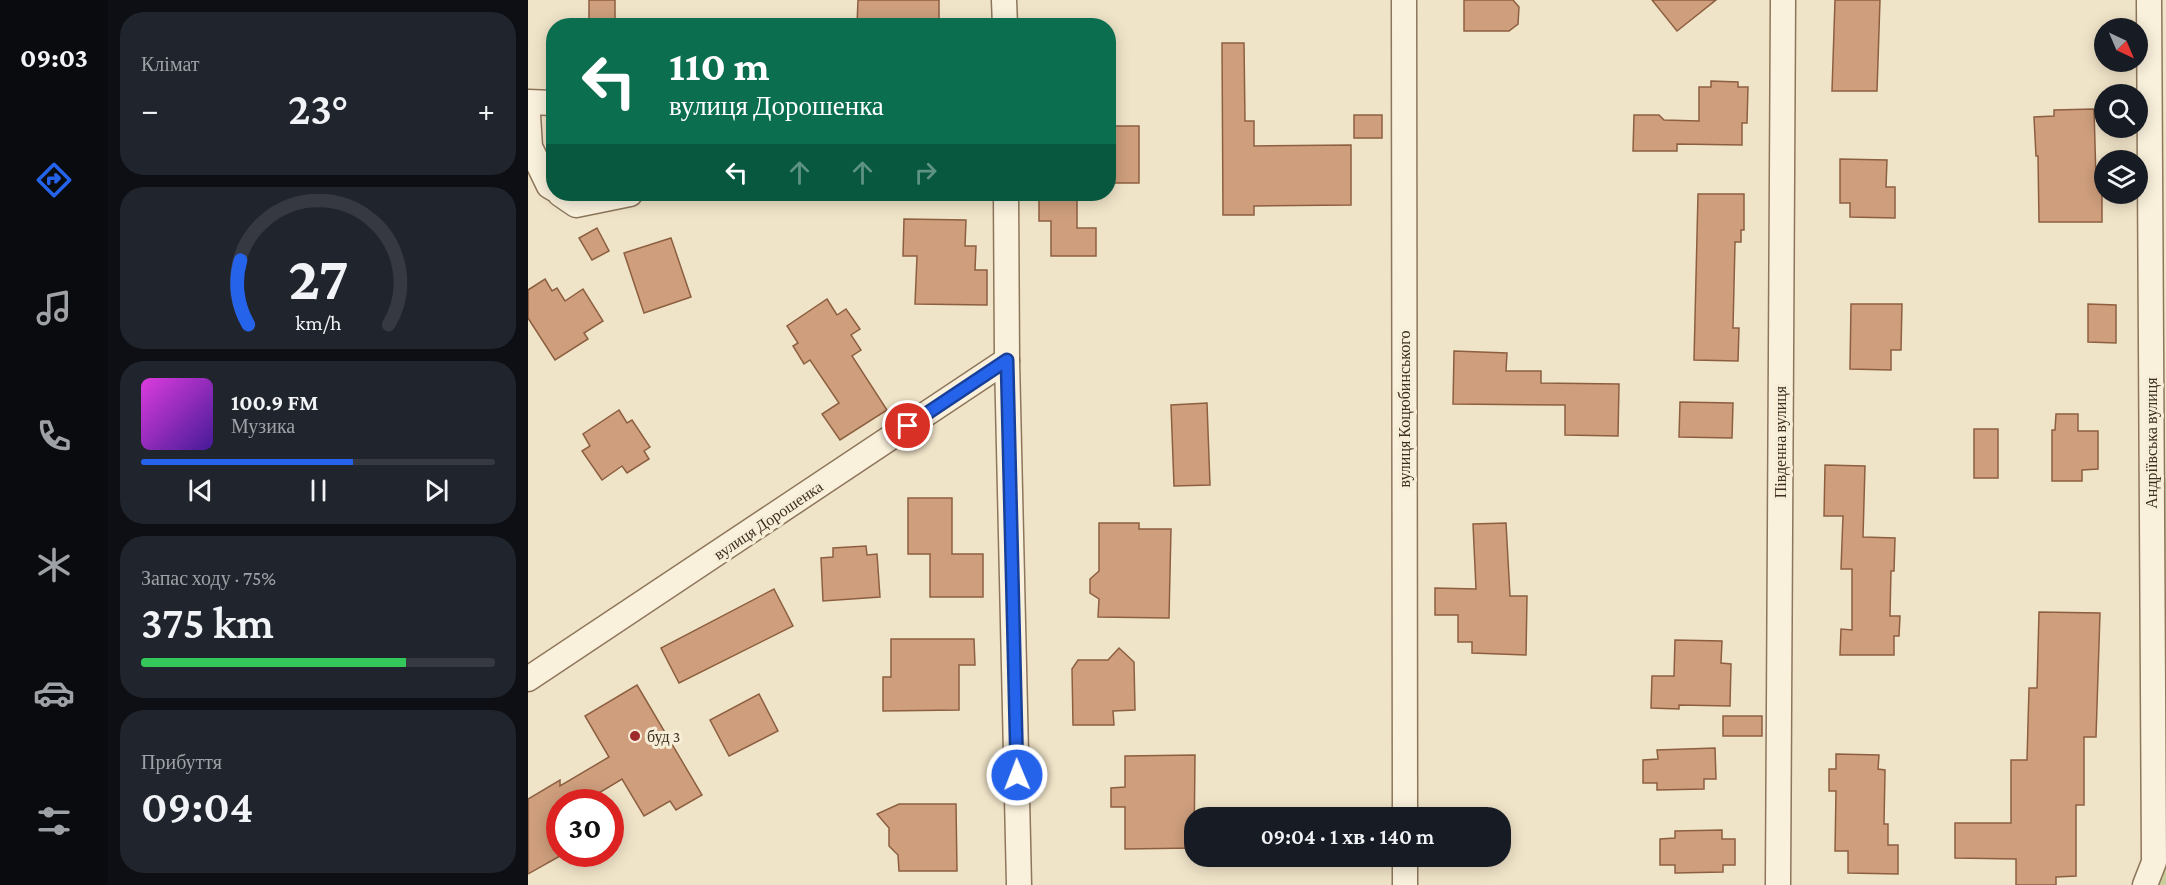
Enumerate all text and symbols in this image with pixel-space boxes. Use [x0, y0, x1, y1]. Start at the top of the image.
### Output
north arrow [2094, 18, 2148, 72]
map controls [2094, 18, 2148, 204]
icon: left [570, 42, 648, 120]
text: 110 m [669, 42, 770, 89]
text: 09:03 [20, 43, 88, 73]
text: Клімат [141, 53, 200, 75]
text: 23° [288, 84, 348, 134]
button: search [2094, 84, 2148, 138]
text: − [141, 91, 158, 128]
text: + [478, 91, 495, 128]
text: вулиця Дорошенка [669, 91, 884, 121]
button: layers [2094, 150, 2148, 204]
icon: left [720, 156, 753, 189]
icon: ahead [783, 156, 816, 189]
icon: ahead [846, 156, 879, 189]
icon: right [909, 156, 942, 189]
icon: directions [33, 159, 75, 201]
text: 27 [288, 243, 348, 312]
icon: music [33, 287, 75, 329]
text: km/h [295, 311, 342, 335]
street label: вулиця Коцюбинського [1396, 331, 1414, 487]
street label: Андріївська вулиця [2143, 377, 2161, 509]
street label: Південна вулиця [1772, 385, 1790, 498]
text: 100.9 FM [231, 390, 318, 415]
pin [882, 400, 933, 451]
icon: arrive [891, 409, 924, 442]
icon: phone [33, 415, 75, 457]
text: Музика [231, 415, 295, 437]
icon: previous [184, 474, 217, 507]
icon: pause [302, 474, 335, 507]
icon: next [420, 474, 453, 507]
street label: вулиця Дорошенка [711, 478, 826, 564]
icon: climate [33, 544, 75, 586]
text: Запас ходу · 75% [141, 567, 276, 589]
text: 375 km [141, 598, 274, 648]
icon: car [33, 672, 75, 714]
place label: буд 3 [647, 728, 680, 746]
marker: буд 3 [628, 729, 642, 743]
position arrow [985, 743, 1049, 807]
text: Прибуття [141, 751, 222, 773]
text: 09:04 [141, 782, 254, 832]
speed limit sign: 30 [546, 789, 624, 867]
icon: filters [33, 800, 75, 842]
text: 09:04 · 1 хв · 140 m [1261, 824, 1434, 849]

